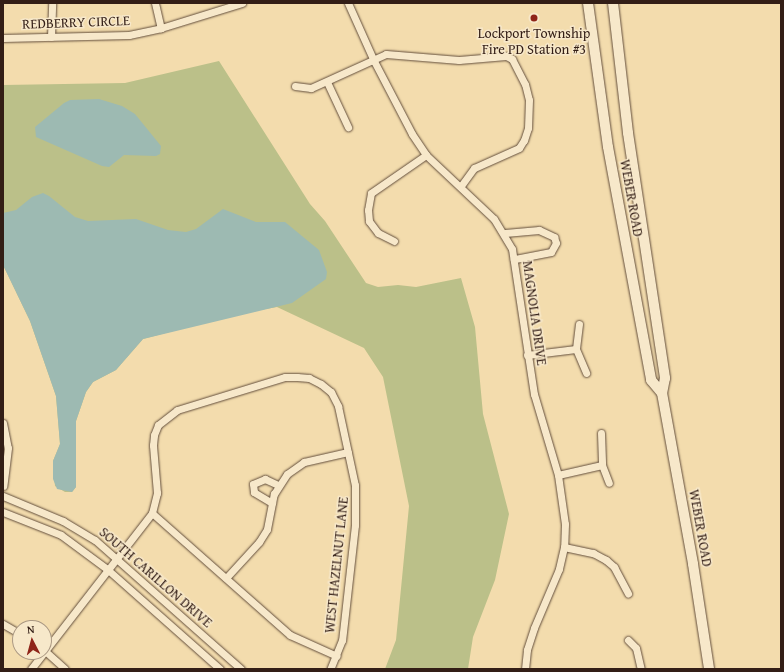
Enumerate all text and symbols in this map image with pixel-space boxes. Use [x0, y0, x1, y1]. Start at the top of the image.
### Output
street label: REDBERRY CIRCLE [22, 12, 130, 32]
marker: Lockport Township Fire PD Station #3 [529, 13, 539, 23]
place label: Lockport Township Fire PD Station #3 [478, 25, 590, 58]
street label: WEBER ROAD [617, 158, 647, 238]
street label: MAGNOLIA DRIVE [519, 260, 551, 366]
street label: WEBER ROAD [686, 488, 716, 568]
street label: WEST HAZELNUT LANE [321, 496, 351, 634]
street label: SOUTH CARILLON DRIVE [96, 523, 216, 631]
north arrow [12, 620, 52, 660]
text: N [26, 621, 35, 637]

